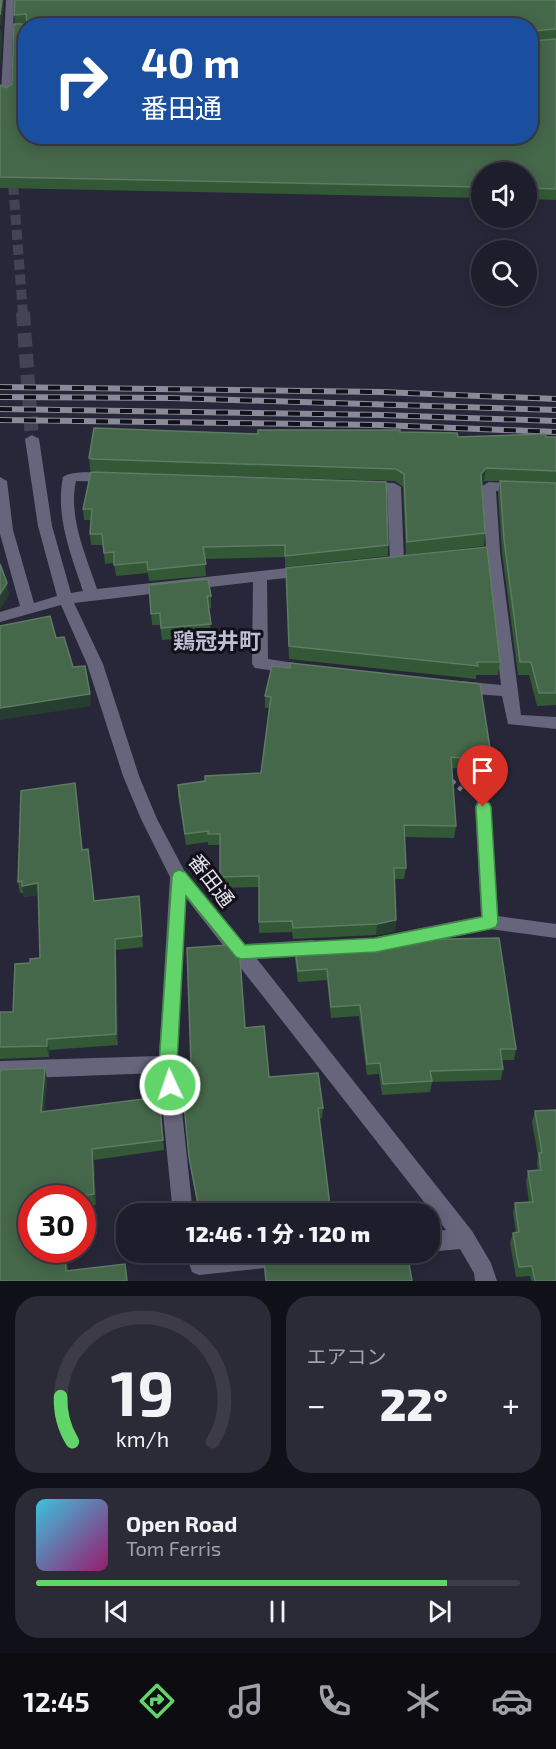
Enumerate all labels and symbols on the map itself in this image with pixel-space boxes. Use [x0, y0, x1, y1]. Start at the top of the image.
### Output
district label: 鶏冠井町 [173, 627, 261, 653]
pin [457, 745, 508, 807]
street label: 番田通 [184, 849, 240, 911]
position arrow [138, 1053, 202, 1117]
speed limit sign: 30 [18, 1185, 96, 1263]

